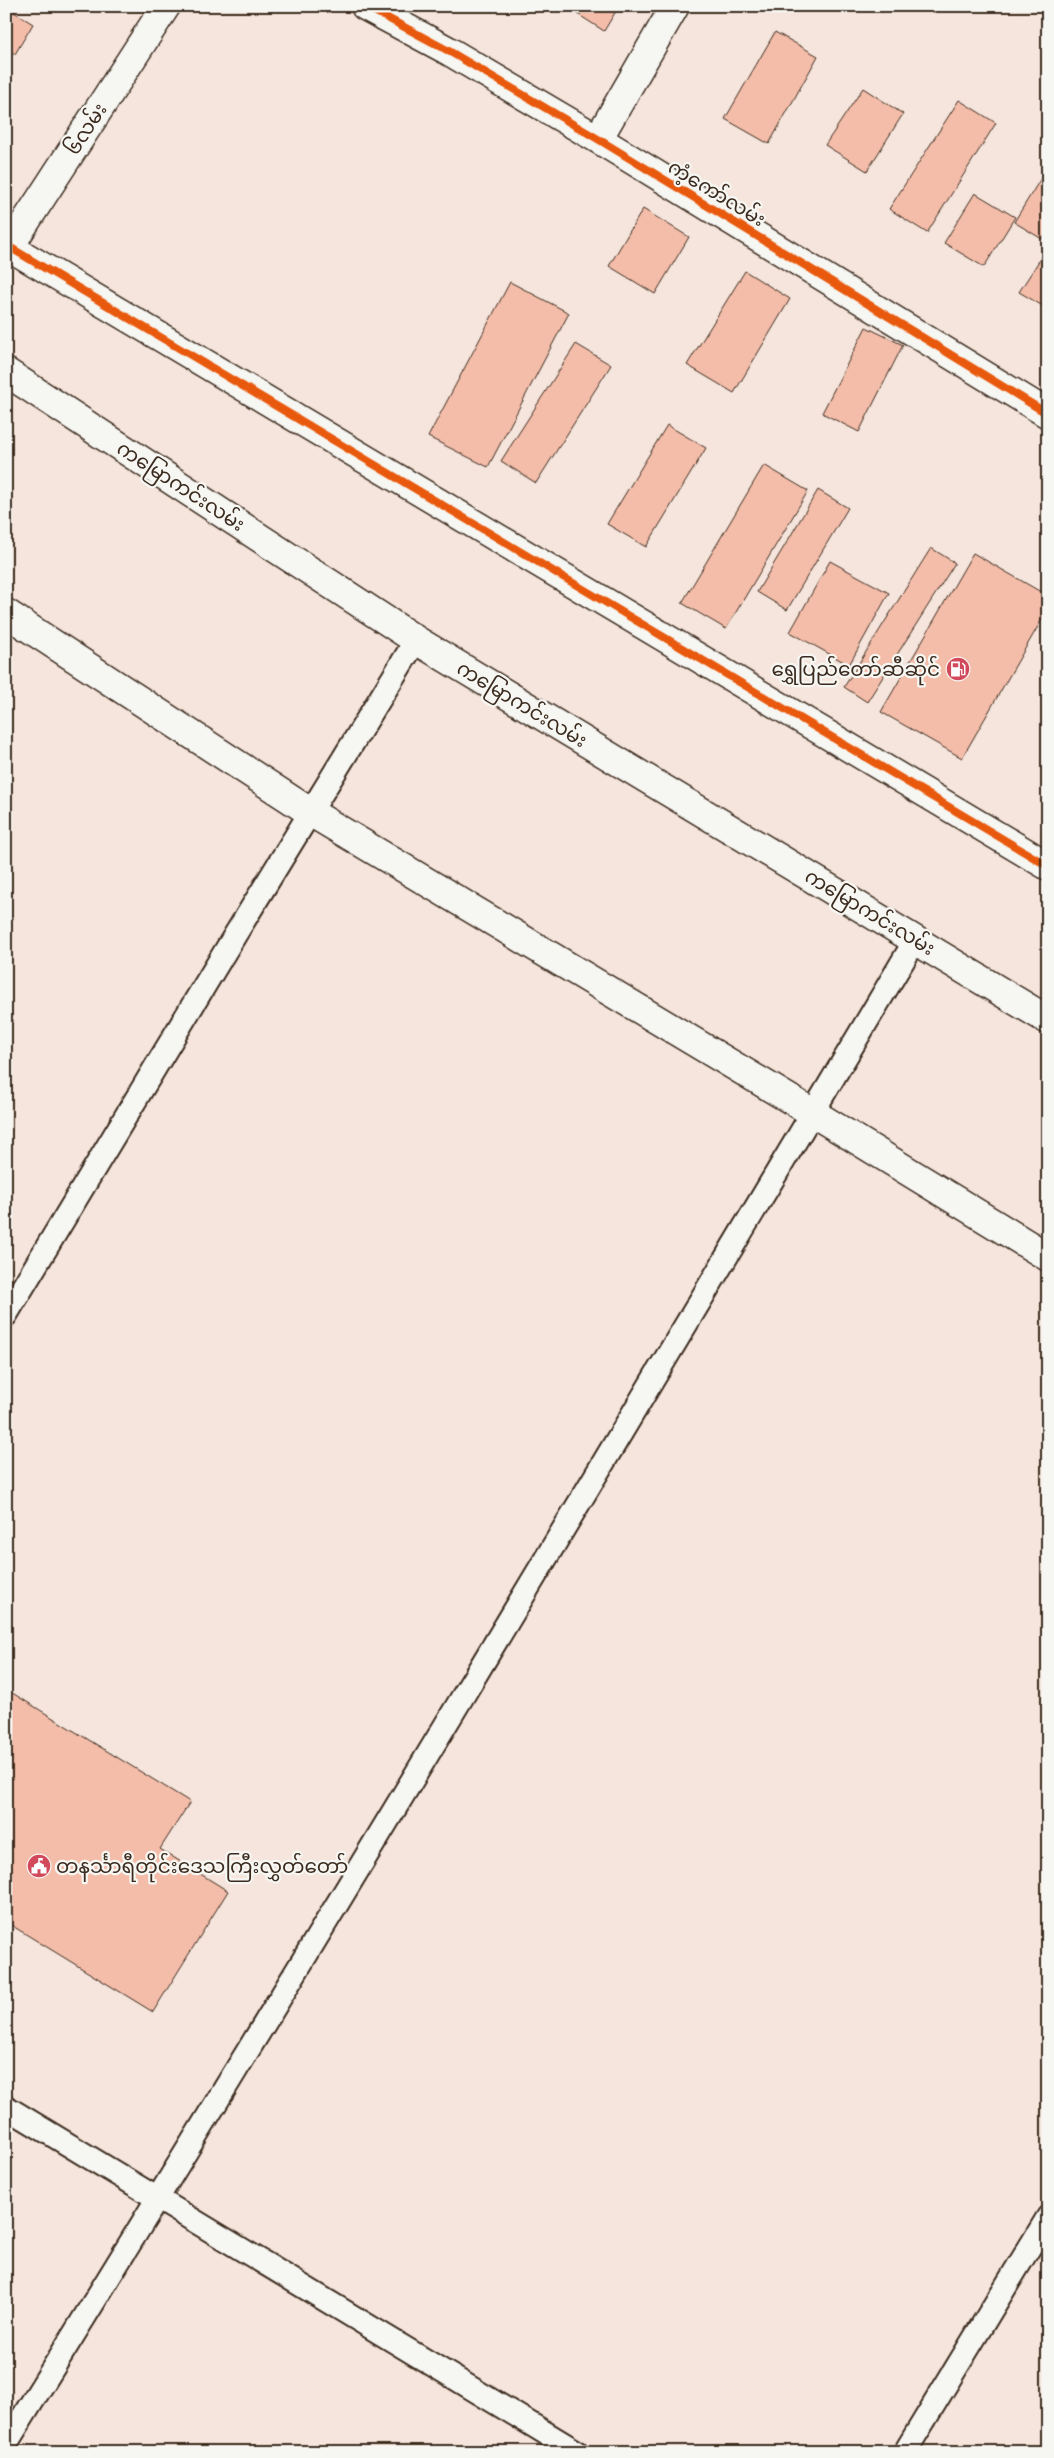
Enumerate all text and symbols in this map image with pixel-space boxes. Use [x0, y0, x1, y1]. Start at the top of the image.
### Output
street label: ၆လမ်း [59, 97, 116, 162]
street label: ကံ့ကော်လမ်း [661, 153, 771, 236]
street label: ကမြောကင်းလမ်း [110, 434, 250, 540]
street label: ကမြောကင်းလမ်း [450, 654, 592, 757]
place label: ရွှေပြည်တော်ဆီဆိုင် [772, 655, 940, 686]
fuel station icon: ရွှေပြည်တော်ဆီဆိုင် [945, 656, 971, 682]
street label: ကမြောကင်းလမ်း [798, 862, 940, 965]
place label: တနင်္သာရီတိုင်းဒေသကြီးလွှတ်တော် [56, 1852, 348, 1883]
public building icon: တနင်္သာရီတိုင်းဒေသကြီးလွှတ်တော် [26, 1853, 52, 1879]

